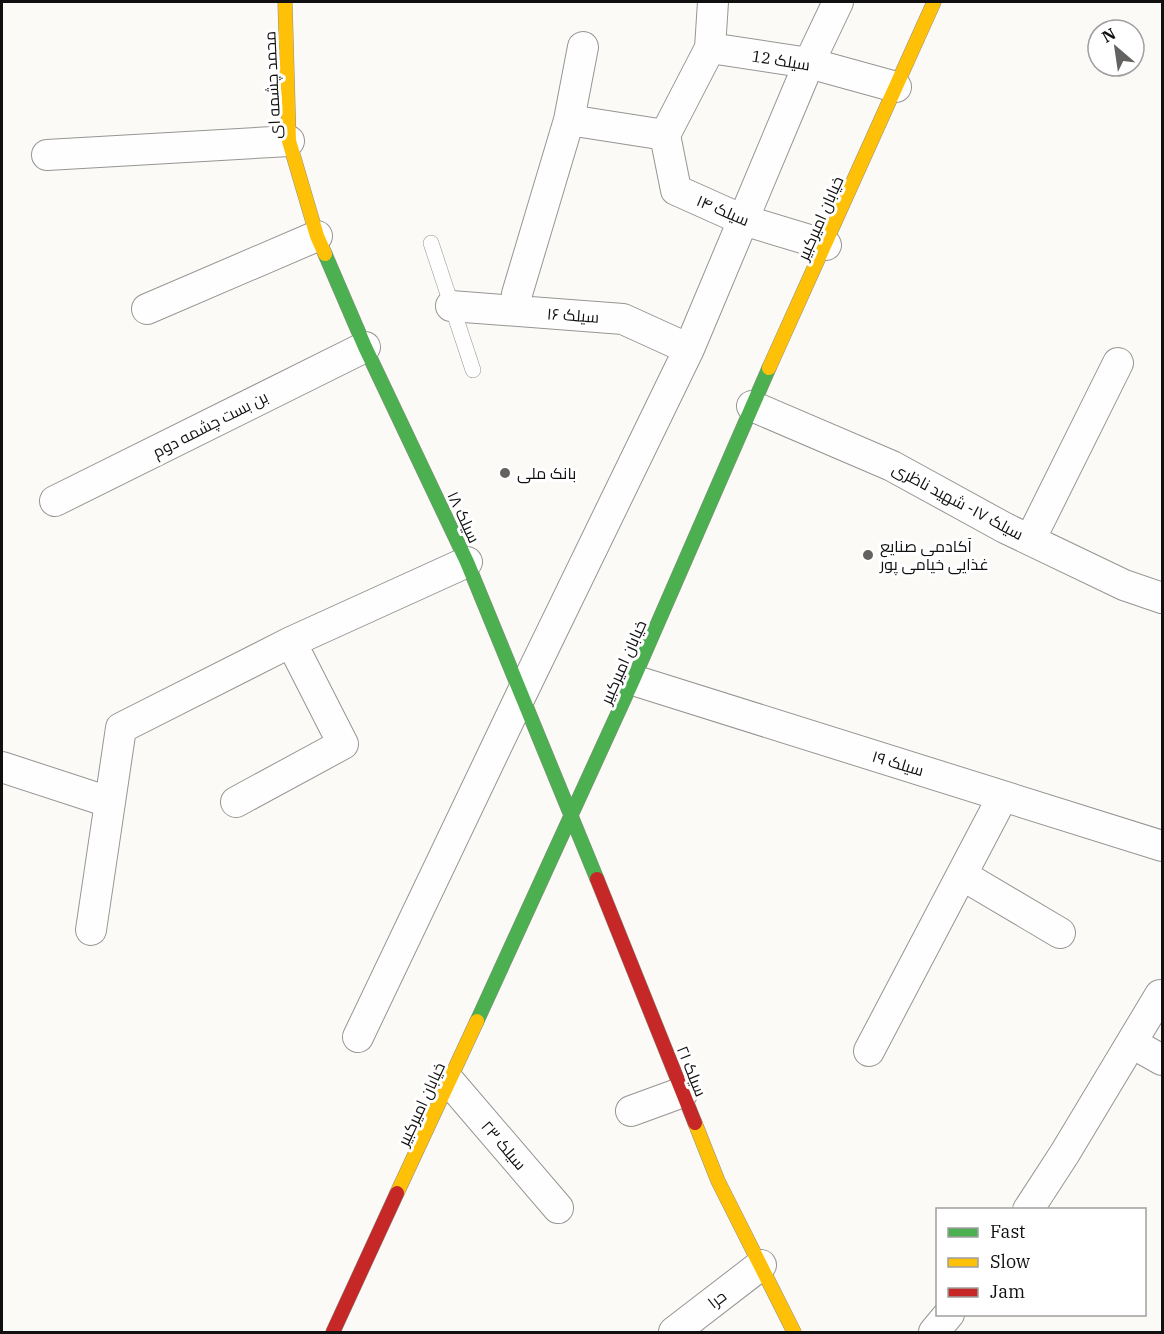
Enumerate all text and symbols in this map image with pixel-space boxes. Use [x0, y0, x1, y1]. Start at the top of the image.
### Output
north arrow [1086, 18, 1146, 78]
text: N [1098, 23, 1119, 47]
street label: محمد چشمه ای [259, 30, 287, 139]
street label: سیلک 12 [750, 46, 812, 74]
street label: خیابان امیرکبیر [792, 173, 848, 264]
street label: سیلک ۱۴ [694, 190, 752, 230]
street label: سیلک ۱۶ [546, 303, 600, 327]
street label: بن بست چشمه دوم [149, 386, 272, 463]
street label: سیلک ۱۷- شهید ناظری [889, 458, 1027, 545]
place label: بانک ملی [517, 463, 576, 484]
marker: بانک ملی [498, 466, 512, 480]
street label: سیلک ۱۸ [443, 488, 485, 546]
place label: آکادمی صنایع غذایی خیامی پور [879, 536, 989, 576]
marker: آکادمی صنایع غذایی خیامی پور [861, 548, 875, 562]
street label: خیابان امیرکبیر [595, 617, 651, 708]
street label: سیلک ۱۹ [870, 746, 926, 780]
street label: سیلک ۲۱ [673, 1043, 711, 1099]
street label: خیابان امیرکبیر [393, 1059, 450, 1150]
street label: سیلک ۲۳ [477, 1116, 531, 1174]
legend [936, 1208, 1146, 1316]
text: Fast [990, 1220, 1025, 1243]
text: Slow [990, 1250, 1030, 1273]
text: Jam [990, 1280, 1025, 1303]
street label: حرا [704, 1286, 730, 1312]

